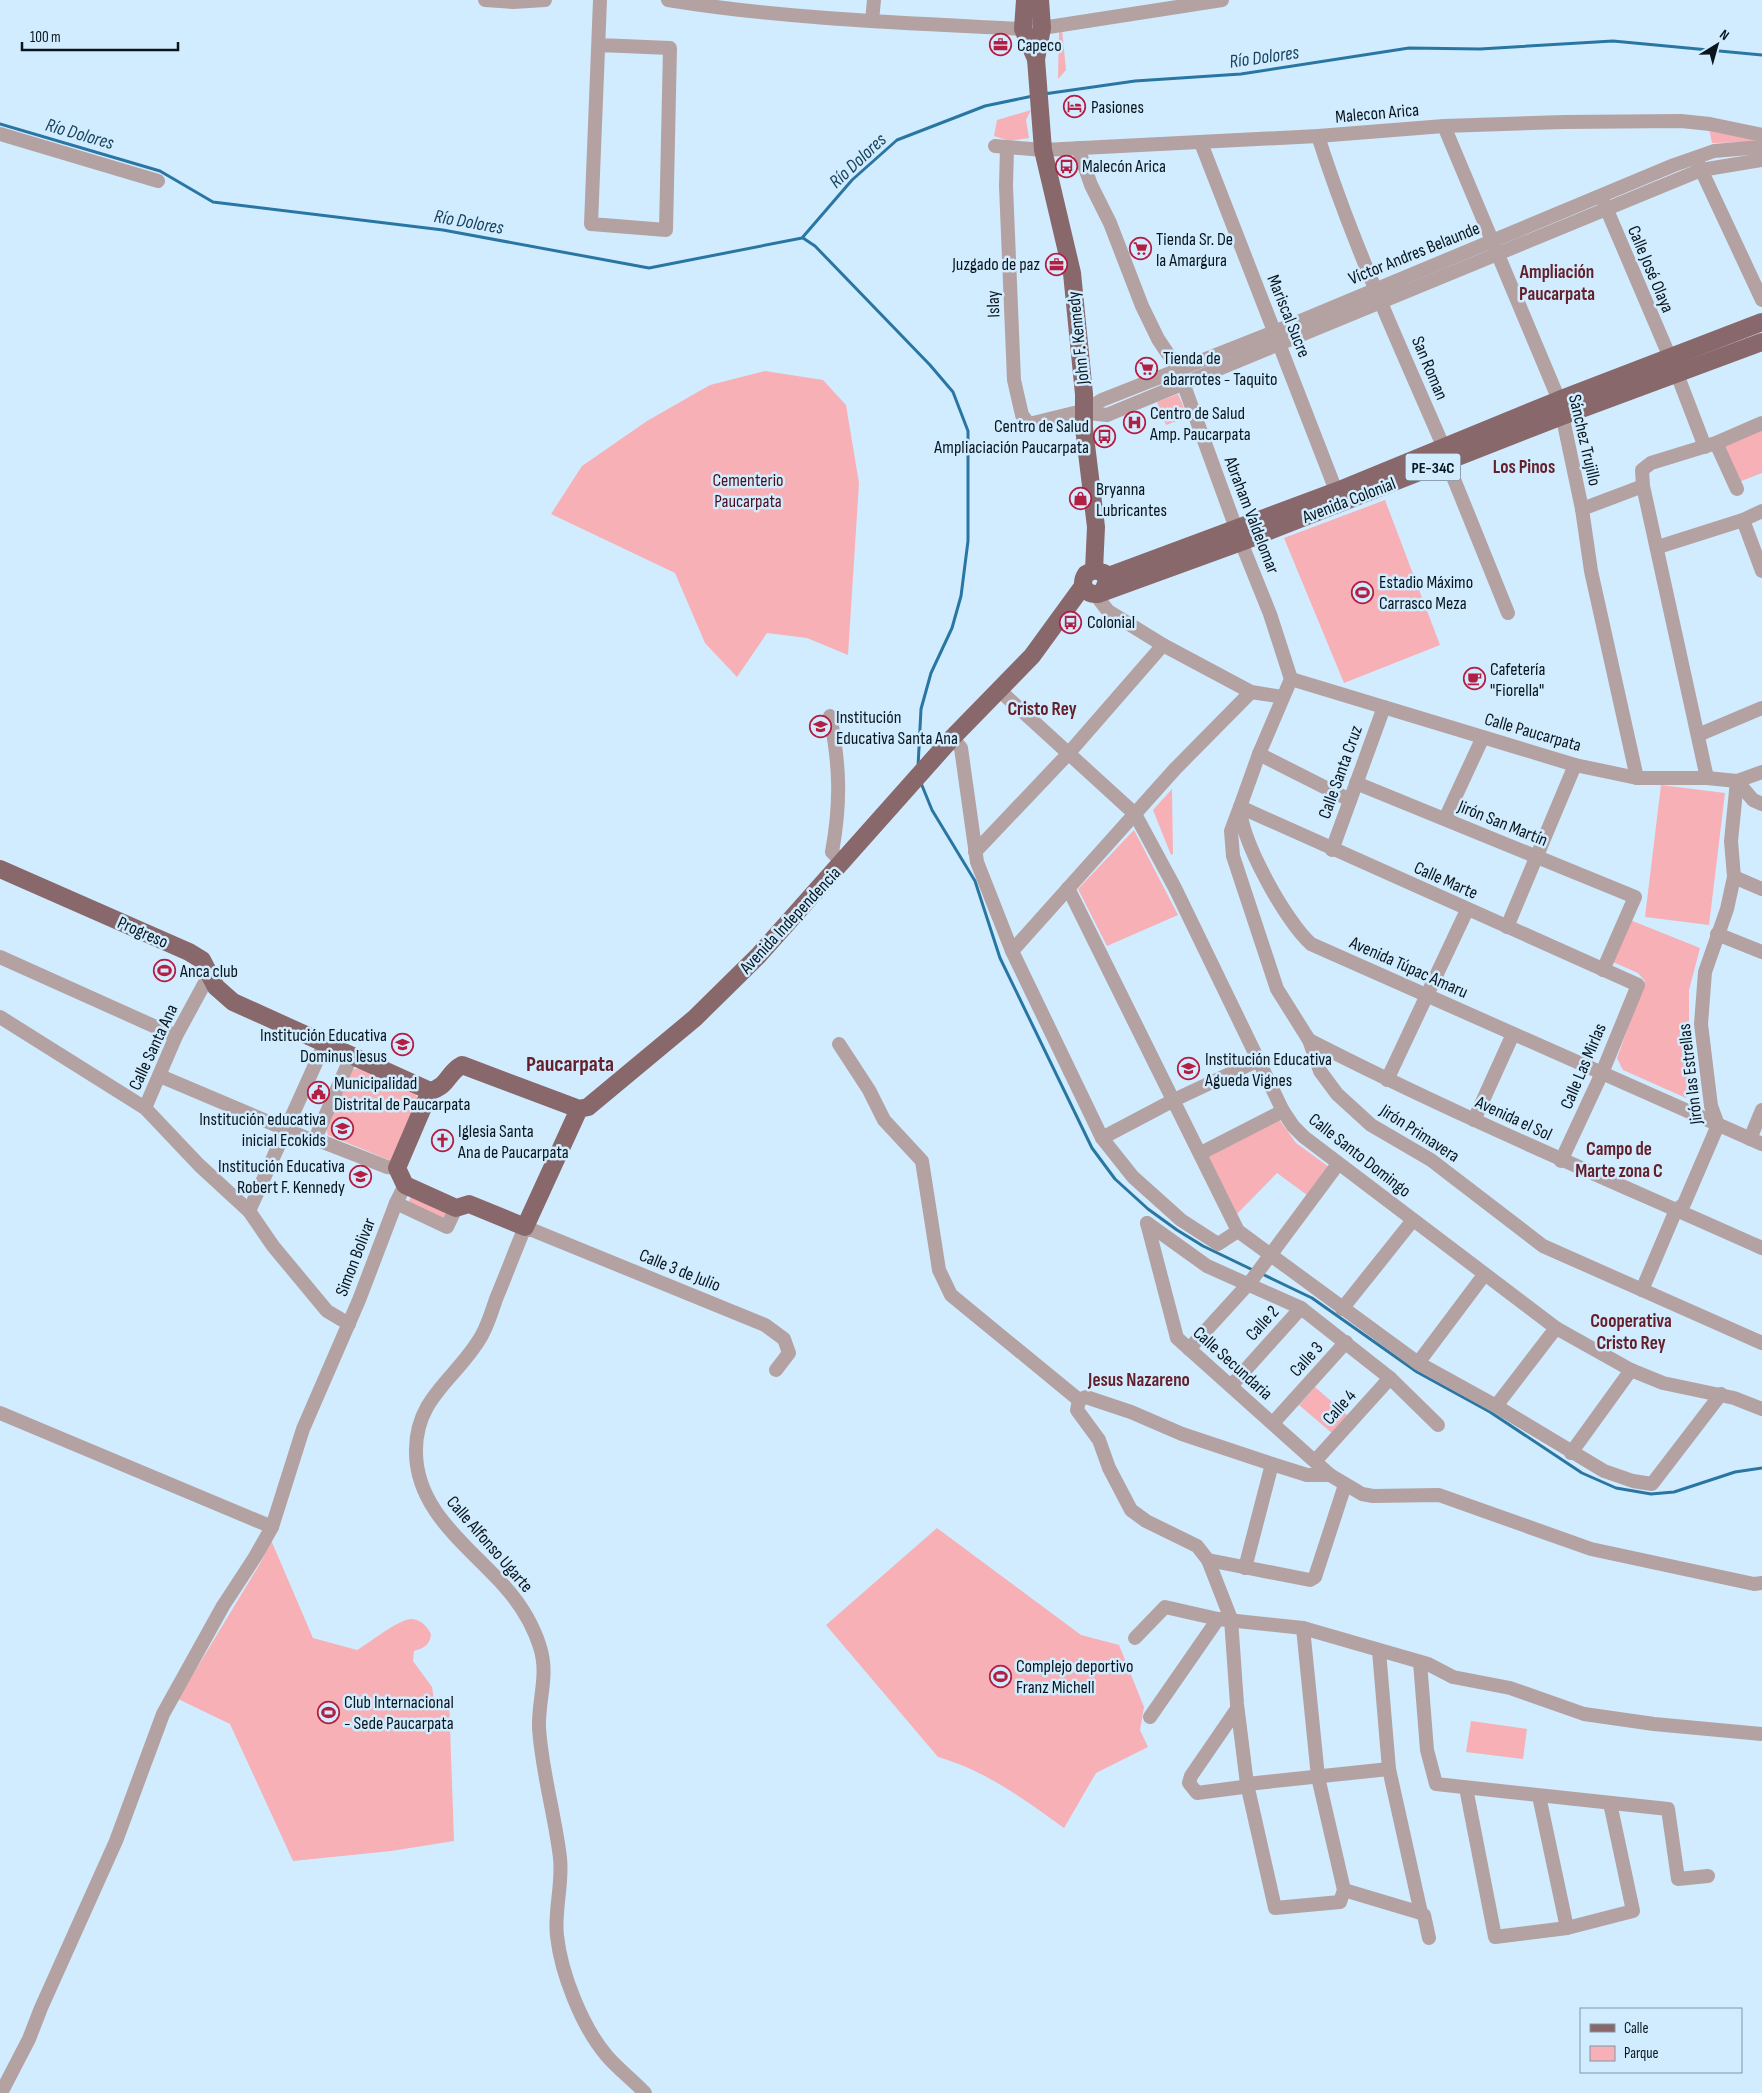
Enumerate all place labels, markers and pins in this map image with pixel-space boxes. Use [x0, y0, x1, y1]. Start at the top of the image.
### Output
office icon: Capeco [989, 33, 1013, 57]
place label: Capeco [1017, 35, 1062, 56]
hotel icon: Pasiones [1063, 95, 1087, 119]
place label: Pasiones [1091, 97, 1144, 118]
bus stop icon: Malecón Arica [1054, 154, 1078, 178]
place label: Malecón Arica [1082, 156, 1166, 177]
place label: Tienda Sr. De la Amargura [1156, 229, 1233, 271]
supermarket icon: Tienda Sr. De la Amargura [1128, 237, 1152, 261]
office icon: Juzgado de paz [1044, 252, 1068, 276]
place label: Juzgado de paz [951, 254, 1041, 275]
place label: Tienda de abarrotes - Taquito [1163, 348, 1277, 390]
supermarket icon: Tienda de abarrotes - Taquito [1135, 356, 1159, 380]
place label: Centro de Salud Amp. Paucarpata [1149, 403, 1251, 445]
hospital icon: Centro de Salud Amp. Paucarpata [1122, 411, 1146, 435]
place label: Centro de Salud Ampliaciación Paucarpata [933, 416, 1089, 458]
bus stop icon: Centro de Salud Ampliaciación Paucarpata [1093, 424, 1117, 448]
place label: Bryanna Lubricantes [1096, 479, 1167, 521]
shop icon: Bryanna Lubricantes [1068, 487, 1092, 511]
place label: Estadio Máximo Carrasco Meza [1379, 572, 1473, 614]
sports icon: Estadio Máximo Carrasco Meza [1351, 580, 1375, 604]
bus stop icon: Colonial [1059, 610, 1083, 634]
place label: Colonial [1087, 612, 1135, 633]
place label: Cafetería "Fiorella" [1490, 659, 1545, 701]
cafe icon: Cafetería "Fiorella" [1462, 667, 1486, 691]
place label: Institución Educativa Santa Ana [836, 707, 958, 749]
school or university icon: Institución Educativa Santa Ana [808, 715, 832, 739]
sports icon: Anca club [152, 959, 176, 983]
place label: Anca club [179, 961, 238, 982]
place label: Institución Educativa Dominus Iesus [260, 1025, 387, 1067]
school or university icon: Institución Educativa Dominus Iesus [391, 1033, 415, 1057]
place label: Institución Educativa Agueda Vignes [1204, 1049, 1332, 1091]
school or university icon: Institución Educativa Agueda Vignes [1177, 1057, 1201, 1081]
place label: Municipalidad Distrital de Paucarpata [334, 1073, 470, 1115]
public building icon: Municipalidad Distrital de Paucarpata [306, 1081, 330, 1105]
place label: Institución educativa inicial Ecokids [199, 1109, 326, 1151]
school or university icon: Institución educativa inicial Ecokids [330, 1117, 354, 1141]
place label: Iglesia Santa Ana de Paucarpata [457, 1121, 569, 1163]
church icon: Iglesia Santa Ana de Paucarpata [430, 1129, 454, 1153]
place label: Institución Educativa Robert F. Kennedy [218, 1156, 345, 1198]
school or university icon: Institución Educativa Robert F. Kennedy [349, 1164, 373, 1188]
place label: Complejo deportivo Franz Michell [1016, 1656, 1133, 1698]
sports icon: Complejo deportivo Franz Michell [988, 1664, 1012, 1688]
place label: Club Internacional - Sede Paucarpata [344, 1692, 454, 1734]
sports icon: Club Internacional - Sede Paucarpata [316, 1700, 340, 1724]

